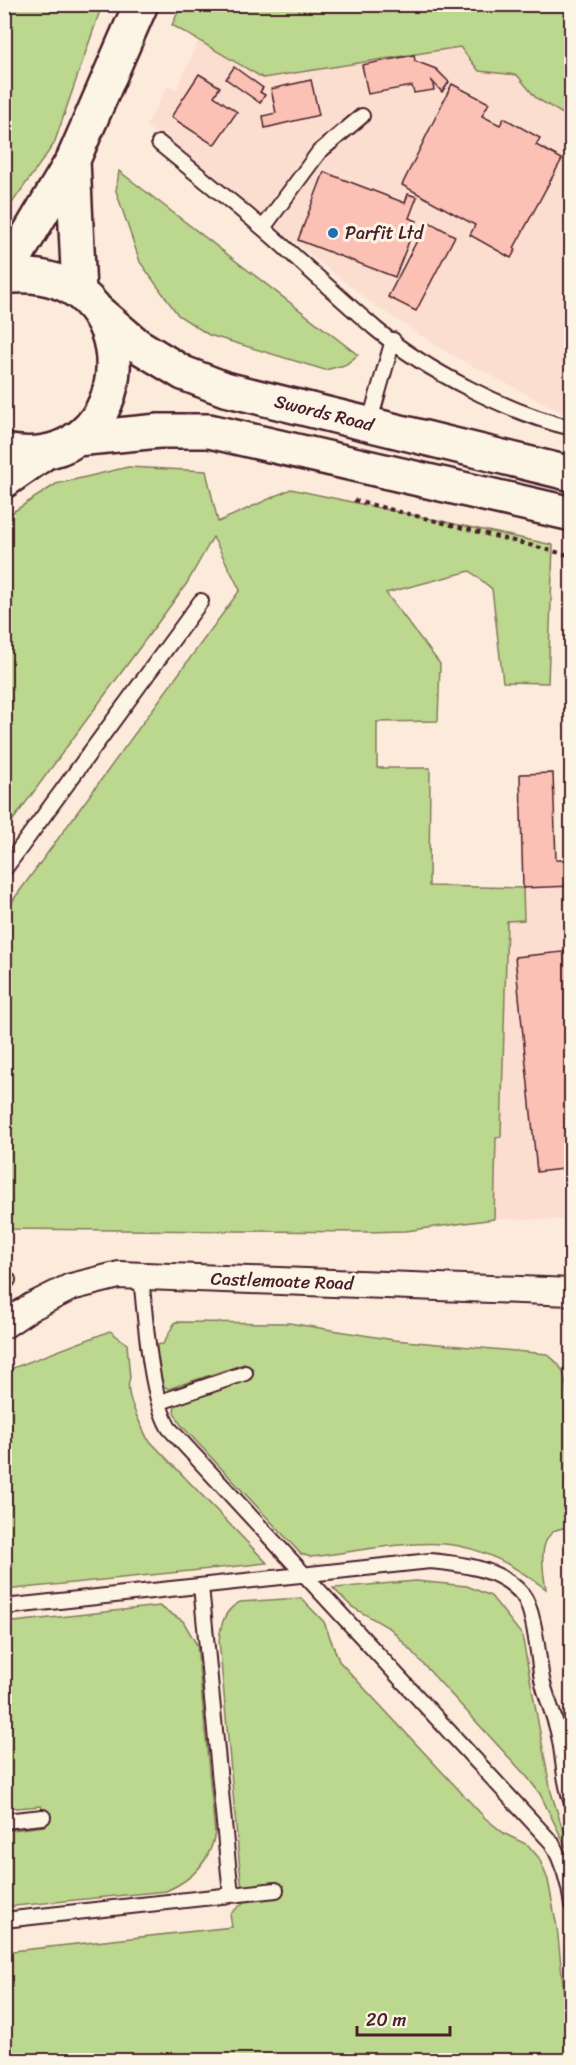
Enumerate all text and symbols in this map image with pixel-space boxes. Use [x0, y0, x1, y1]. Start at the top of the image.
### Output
place label: Parfit Ltd [345, 217, 425, 249]
marker: Parfit Ltd [326, 226, 340, 240]
street label: Swords Road [271, 385, 378, 441]
street label: Castlemoate Road [210, 1263, 355, 1300]
scale bar [357, 1999, 450, 2037]
text: 20 m [366, 2004, 406, 2036]

